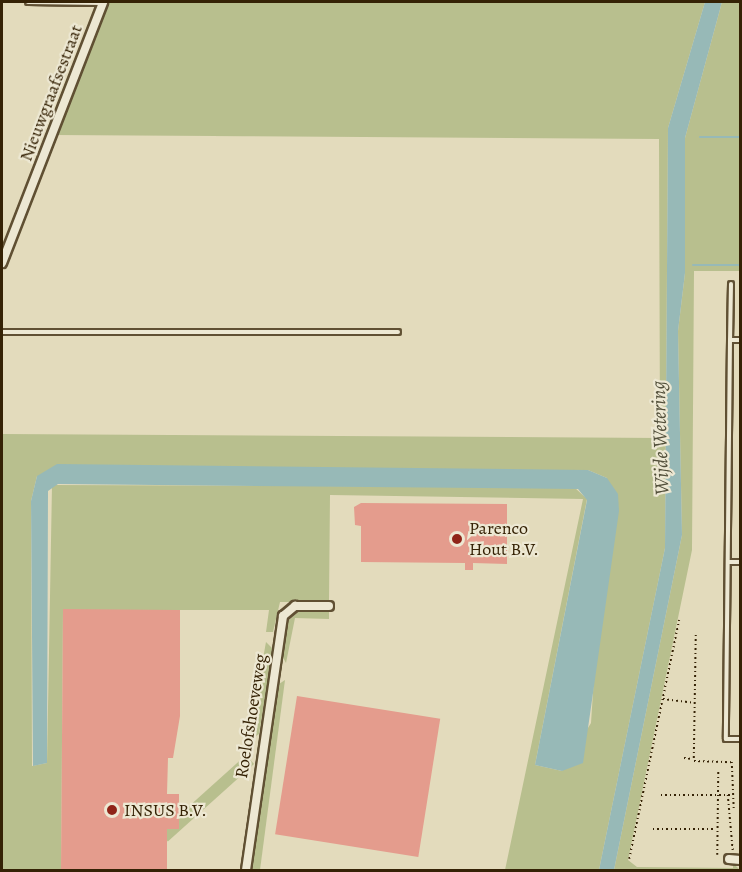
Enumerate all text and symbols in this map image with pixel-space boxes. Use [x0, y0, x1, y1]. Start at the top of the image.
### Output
street label: Nieuwgraafsestraat [15, 22, 87, 164]
water label: Wijde Wetering [646, 380, 674, 496]
place label: Parenco Hout B.V. [469, 518, 539, 560]
marker: Parenco Hout B.V. [450, 532, 464, 546]
street label: Roelofshoeveweg [230, 652, 272, 780]
place label: INSUS B.V. [124, 799, 207, 821]
marker: INSUS B.V. [105, 803, 119, 817]

